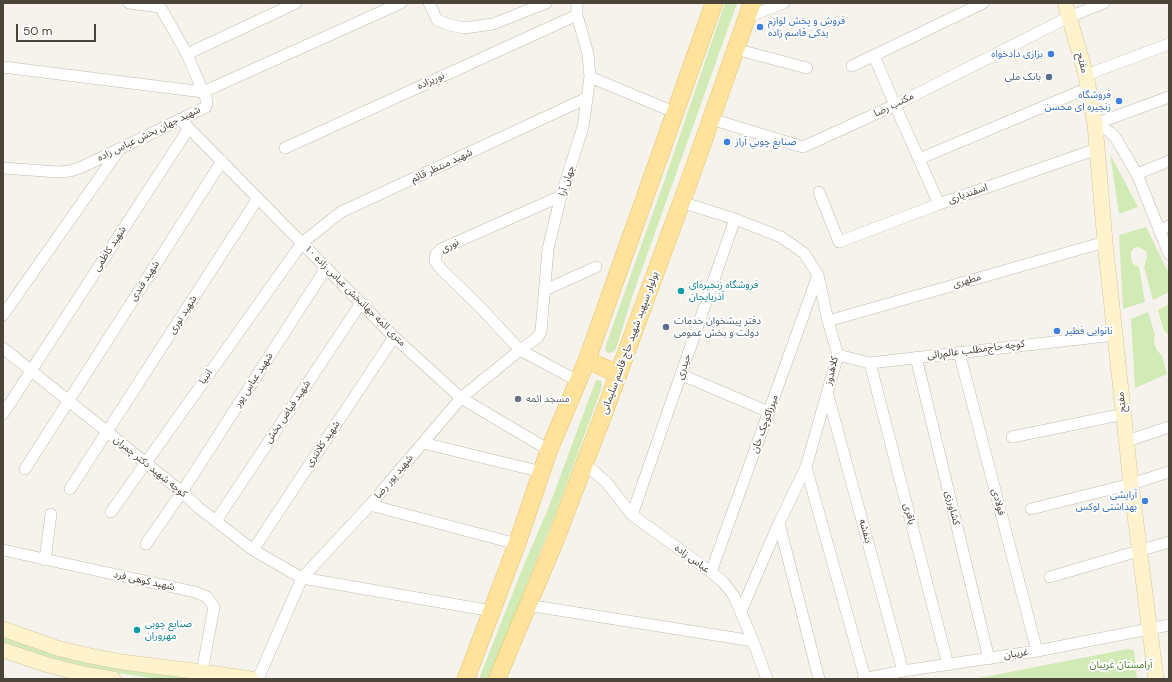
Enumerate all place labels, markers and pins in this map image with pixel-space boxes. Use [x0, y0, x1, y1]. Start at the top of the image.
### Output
place label: فروش و پخش لوازم یدکی قاسم زاده [768, 15, 845, 38]
marker: فروش و پخش لوازم یدکی قاسم زاده [755, 22, 765, 32]
place label: بزازی دادخواه [991, 48, 1043, 60]
marker: بزازی دادخواه [1046, 49, 1056, 59]
place label: بانک ملی [1005, 71, 1041, 83]
marker: بانک ملی [1044, 72, 1054, 82]
place label: فروشگاه زنجیره ای محسن [1045, 89, 1111, 112]
marker: فروشگاه زنجیره ای محسن [1114, 96, 1124, 106]
place label: صنايع چوبي آراز [735, 136, 796, 148]
marker: صنايع چوبي آراز [722, 137, 732, 147]
place label: فروشگاه زنجیره‌ای آذربایجان [689, 279, 758, 302]
marker: فروشگاه زنجیره‌ای آذربایجان [676, 286, 686, 296]
place label: دفتر پیشخوان خدمات دولت و بخش عمومی [674, 315, 761, 338]
marker: دفتر پیشخوان خدمات دولت و بخش عمومی [661, 322, 671, 332]
place label: نانوایی فطیر [1065, 325, 1113, 337]
marker: نانوایی فطیر [1052, 326, 1062, 336]
place label: مسجد ائمه [526, 393, 570, 405]
marker: مسجد ائمه [513, 394, 523, 404]
place label: آرایشی بهداشتی لوکس [1076, 489, 1137, 512]
marker: آرایشی بهداشتی لوکس [1140, 496, 1150, 506]
place label: صنایع چوبی مهروران [145, 618, 192, 642]
marker: صنایع چوبی مهروران [132, 625, 142, 635]

